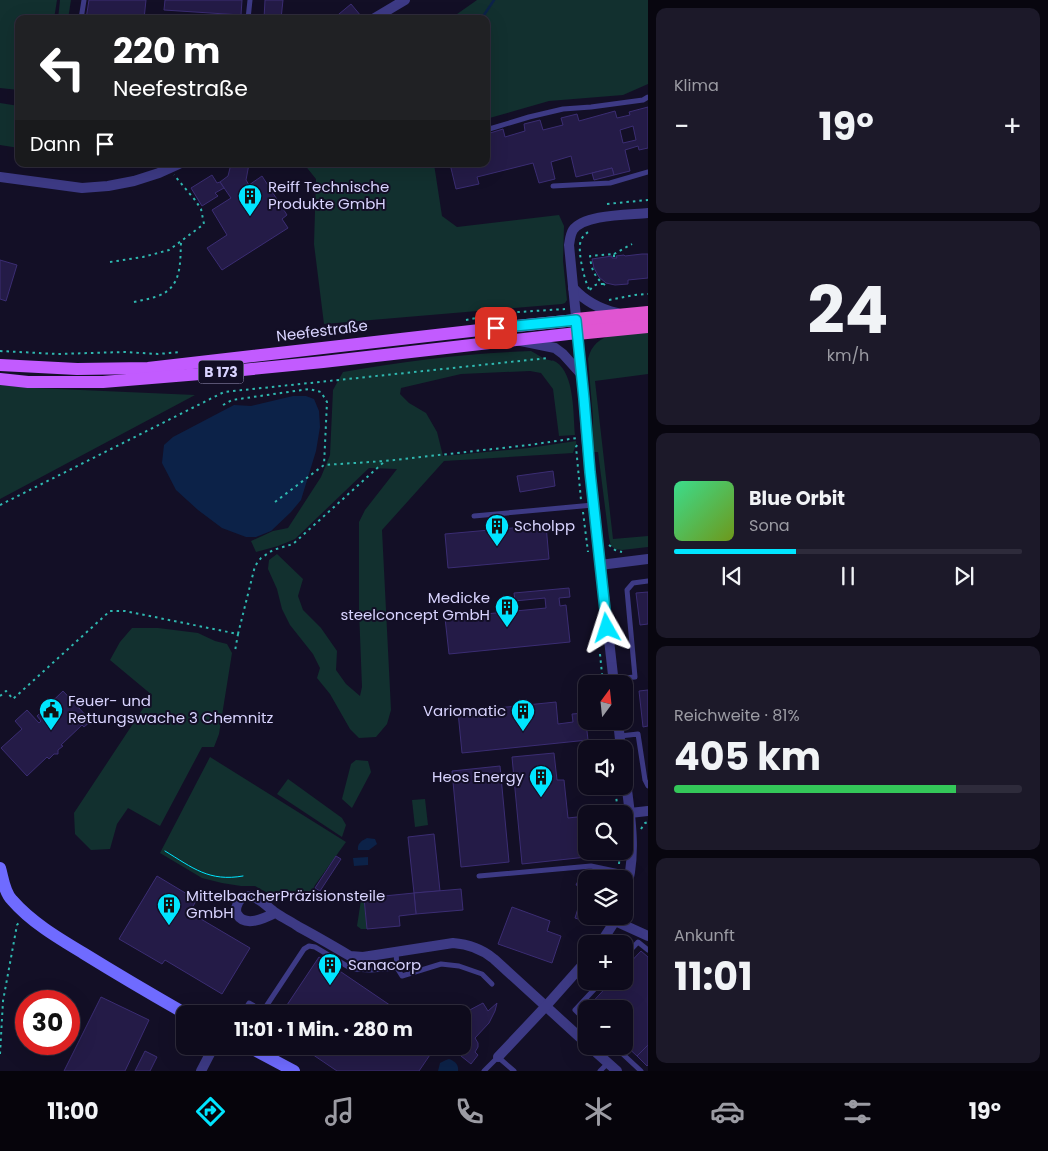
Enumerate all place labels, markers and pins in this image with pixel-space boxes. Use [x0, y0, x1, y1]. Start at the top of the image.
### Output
place label: Reiff Technische Produkte GmbH [268, 176, 389, 214]
building icon: Reiff Technische Produkte GmbH [237, 183, 263, 217]
pin [475, 307, 517, 349]
building icon: Scholpp [484, 513, 510, 547]
place label: Scholpp [514, 515, 575, 536]
place label: Medicke steelconcept GmbH [340, 587, 490, 625]
building icon: Medicke steelconcept GmbH [494, 594, 520, 628]
place label: Feuer- und Rettungswache 3 Chemnitz [68, 690, 273, 728]
public building icon: Feuer- und Rettungswache 3 Chemnitz [38, 697, 64, 731]
building icon: Variomatic [510, 698, 536, 732]
place label: Variomatic [423, 700, 506, 721]
building icon: Heos Energy [528, 764, 554, 798]
place label: Heos Energy [432, 766, 525, 787]
place label: MittelbacherPräzisionsteile GmbH [186, 885, 385, 923]
building icon: MittelbacherPräzisionsteile GmbH [156, 892, 182, 926]
building icon: Sanacorp [317, 952, 343, 986]
place label: Sanacorp [348, 954, 421, 975]

